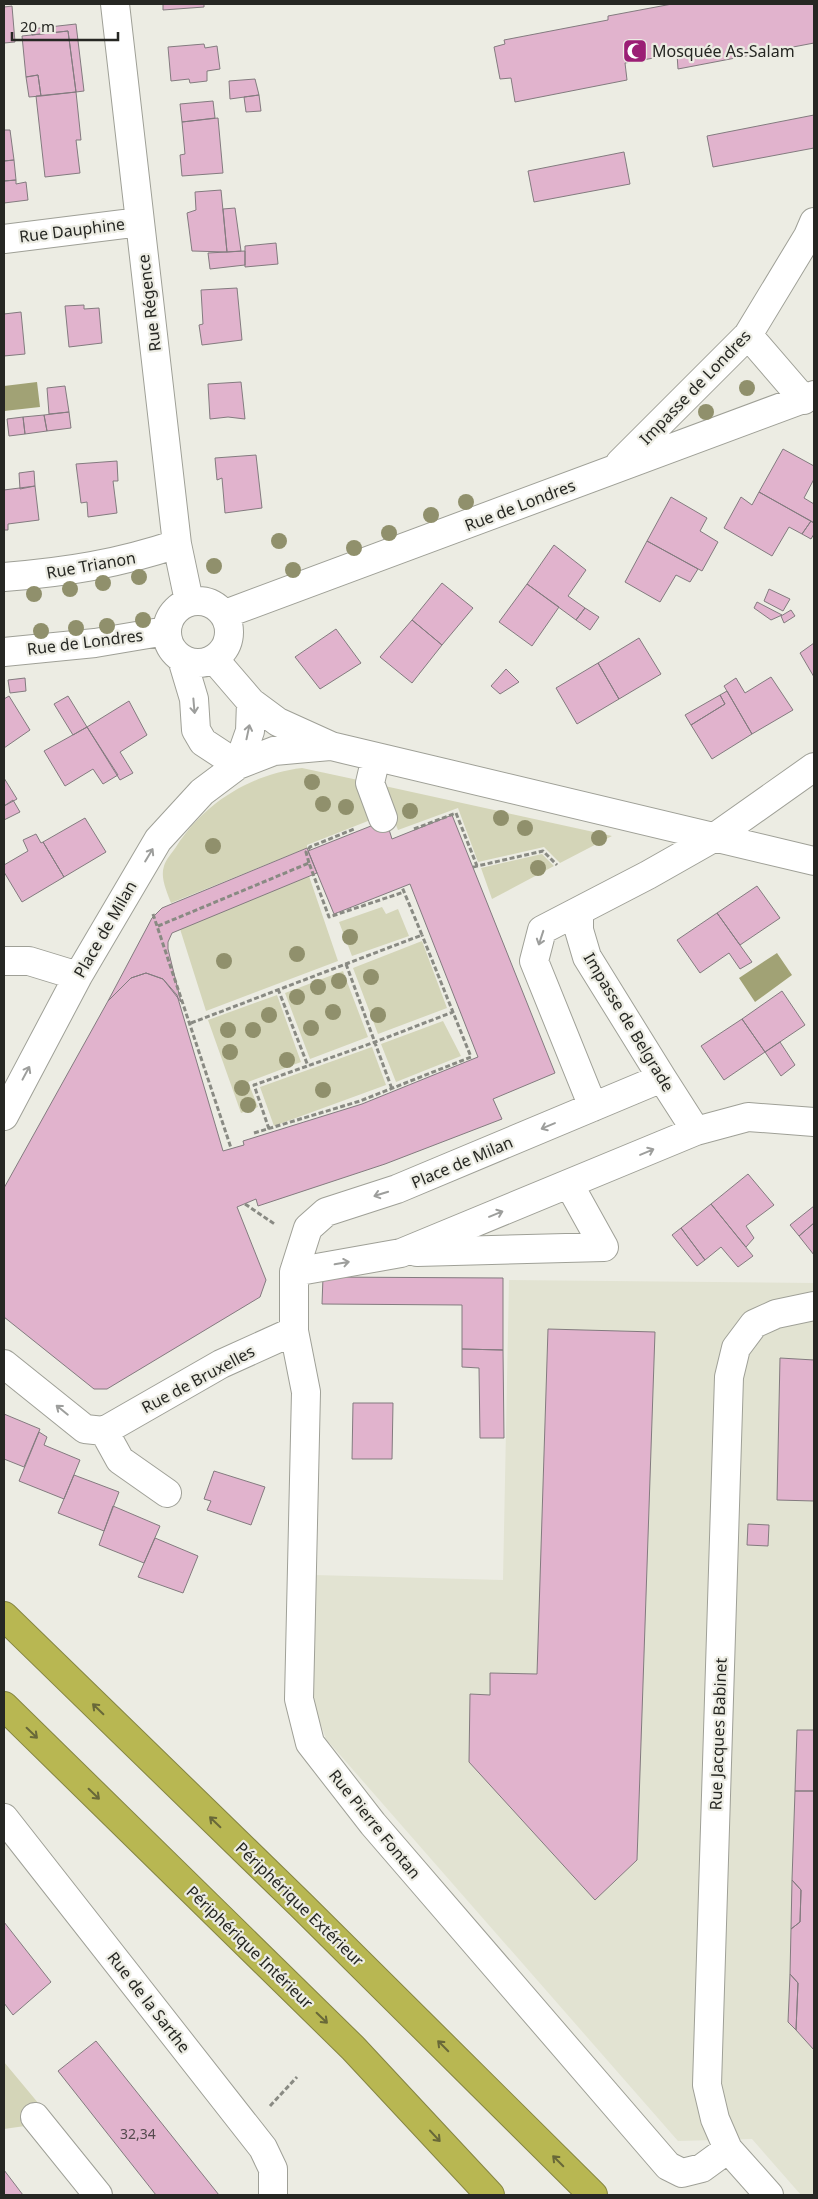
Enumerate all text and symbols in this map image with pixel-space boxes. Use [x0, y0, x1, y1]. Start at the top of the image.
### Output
scale bar [12, 10, 119, 42]
text: 20 m [20, 16, 55, 36]
mosque icon: Mosquée As-Salam [622, 38, 648, 64]
place label: Mosquée As-Salam [652, 40, 795, 62]
street label: Rue Dauphine [18, 213, 126, 247]
street label: Rue Régence [132, 253, 166, 353]
street label: Impasse de Londres [634, 325, 756, 449]
street label: Rue de Londres [462, 474, 578, 536]
street label: Rue Trianon [45, 546, 137, 584]
street label: Rue de Londres [26, 624, 144, 660]
one-way arrow [189, 698, 199, 714]
one-way arrow [244, 725, 254, 741]
one-way arrow [144, 848, 154, 863]
street label: Place de Milan [68, 877, 142, 981]
one-way arrow [535, 930, 545, 946]
street label: Impasse de Belgrade [579, 949, 679, 1095]
one-way arrow [22, 1066, 32, 1081]
one-way arrow [541, 1122, 556, 1131]
street label: Place de Milan [408, 1131, 516, 1193]
one-way arrow [639, 1146, 654, 1155]
one-way arrow [374, 1190, 390, 1200]
one-way arrow [488, 1208, 503, 1218]
one-way arrow [334, 1258, 350, 1268]
street label: Rue de Bruxelles [138, 1340, 258, 1418]
one-way arrow [56, 1405, 69, 1416]
street label: Rue Jacques Babinet [704, 1657, 732, 1811]
one-way arrow [92, 1702, 104, 1715]
one-way arrow [25, 1727, 38, 1739]
street label: Rue Pierre Fontan [324, 1765, 426, 1883]
one-way arrow [88, 1788, 100, 1800]
one-way arrow [209, 1815, 221, 1828]
street label: Périphérique Extérieur [231, 1837, 369, 1971]
street label: Périphérique Intérieur [182, 1881, 318, 2014]
street label: Rue de la Sarthe [103, 1947, 195, 2057]
one-way arrow [316, 2012, 329, 2024]
one-way arrow [437, 2040, 449, 2052]
house number: 32,34 [120, 2124, 156, 2143]
one-way arrow [429, 2130, 441, 2142]
one-way arrow [552, 2155, 564, 2167]

